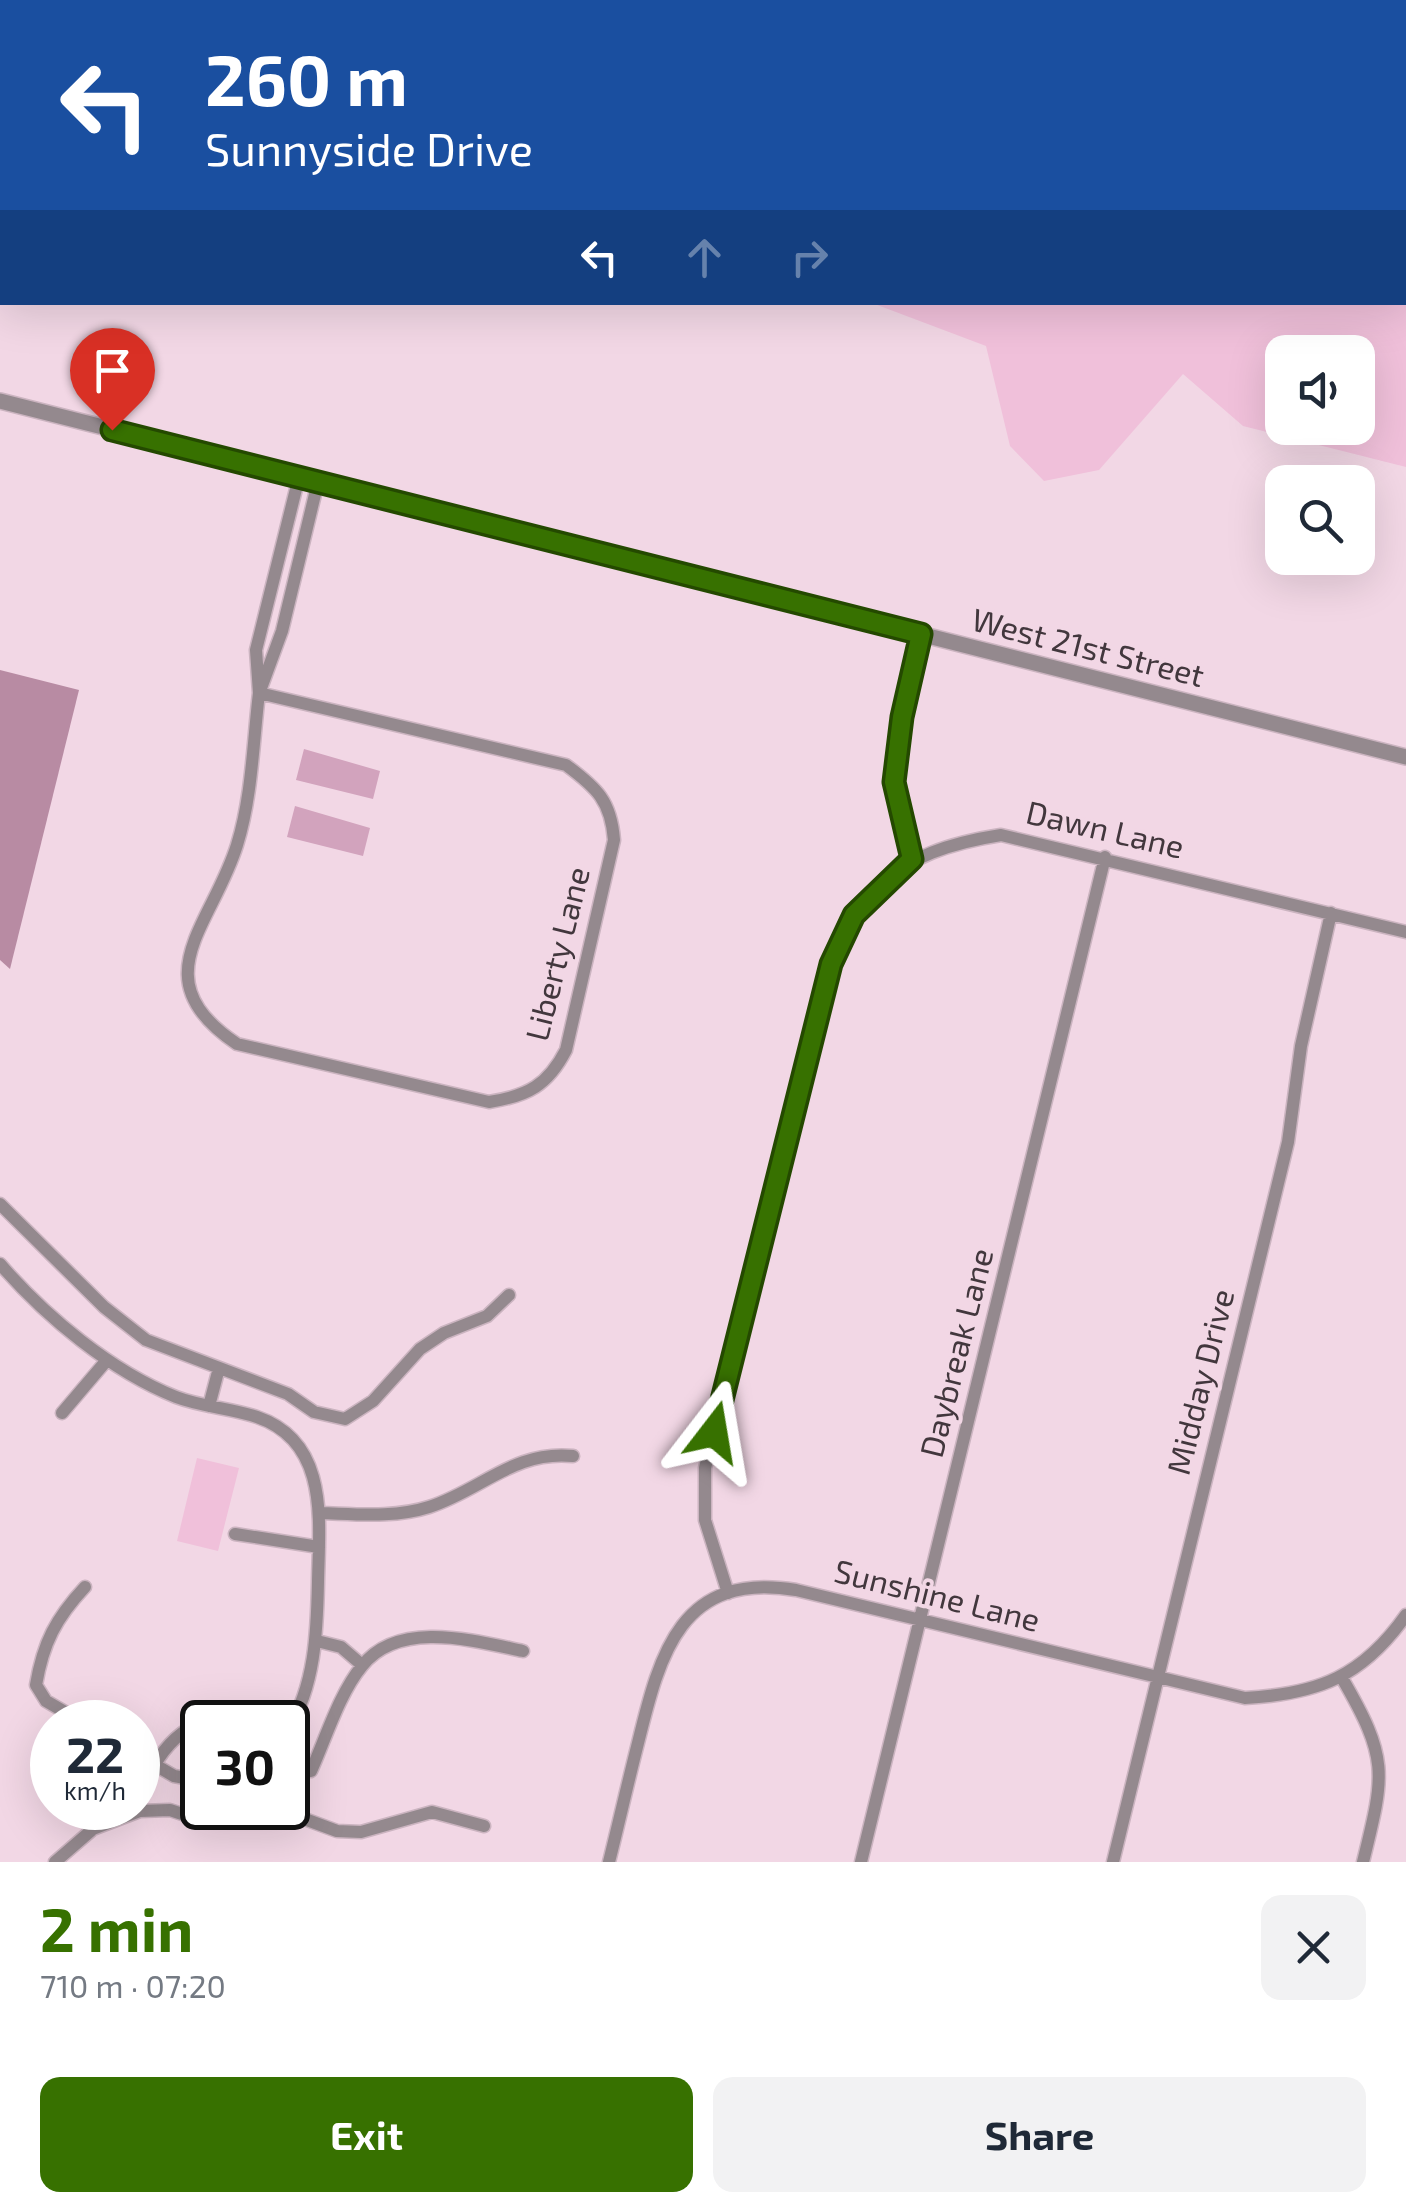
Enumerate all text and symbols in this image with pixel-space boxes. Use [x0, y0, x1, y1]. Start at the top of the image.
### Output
text: 260 m [205, 36, 408, 120]
icon: left [40, 40, 170, 170]
text: Sunnyside Drive [205, 121, 533, 175]
icon: left [572, 230, 627, 285]
icon: ahead [677, 230, 732, 285]
icon: right [782, 230, 837, 285]
pin [70, 328, 155, 431]
map controls [1265, 335, 1375, 575]
button: sound [1265, 335, 1375, 445]
icon: arrive [85, 343, 140, 398]
button: search [1265, 465, 1375, 575]
street label: West 21st Street [969, 599, 1208, 693]
street label: Dawn Lane [1023, 791, 1188, 865]
street label: Liberty Lane [516, 863, 596, 1044]
street label: Daybreak Lane [911, 1244, 999, 1461]
street label: Midday Drive [1158, 1285, 1240, 1478]
position arrow [662, 1380, 766, 1484]
street label: Sunshine Lane [831, 1550, 1044, 1638]
speed limit sign: 30 [180, 1700, 310, 1830]
text: 22 [66, 1723, 124, 1783]
text: km/h [64, 1775, 126, 1805]
text: 2 min [40, 1892, 193, 1964]
button: close [1261, 1895, 1366, 2000]
text: 710 m · 07:20 [40, 1966, 226, 2004]
button: Exit [40, 2077, 693, 2192]
button: Share [713, 2077, 1366, 2192]

